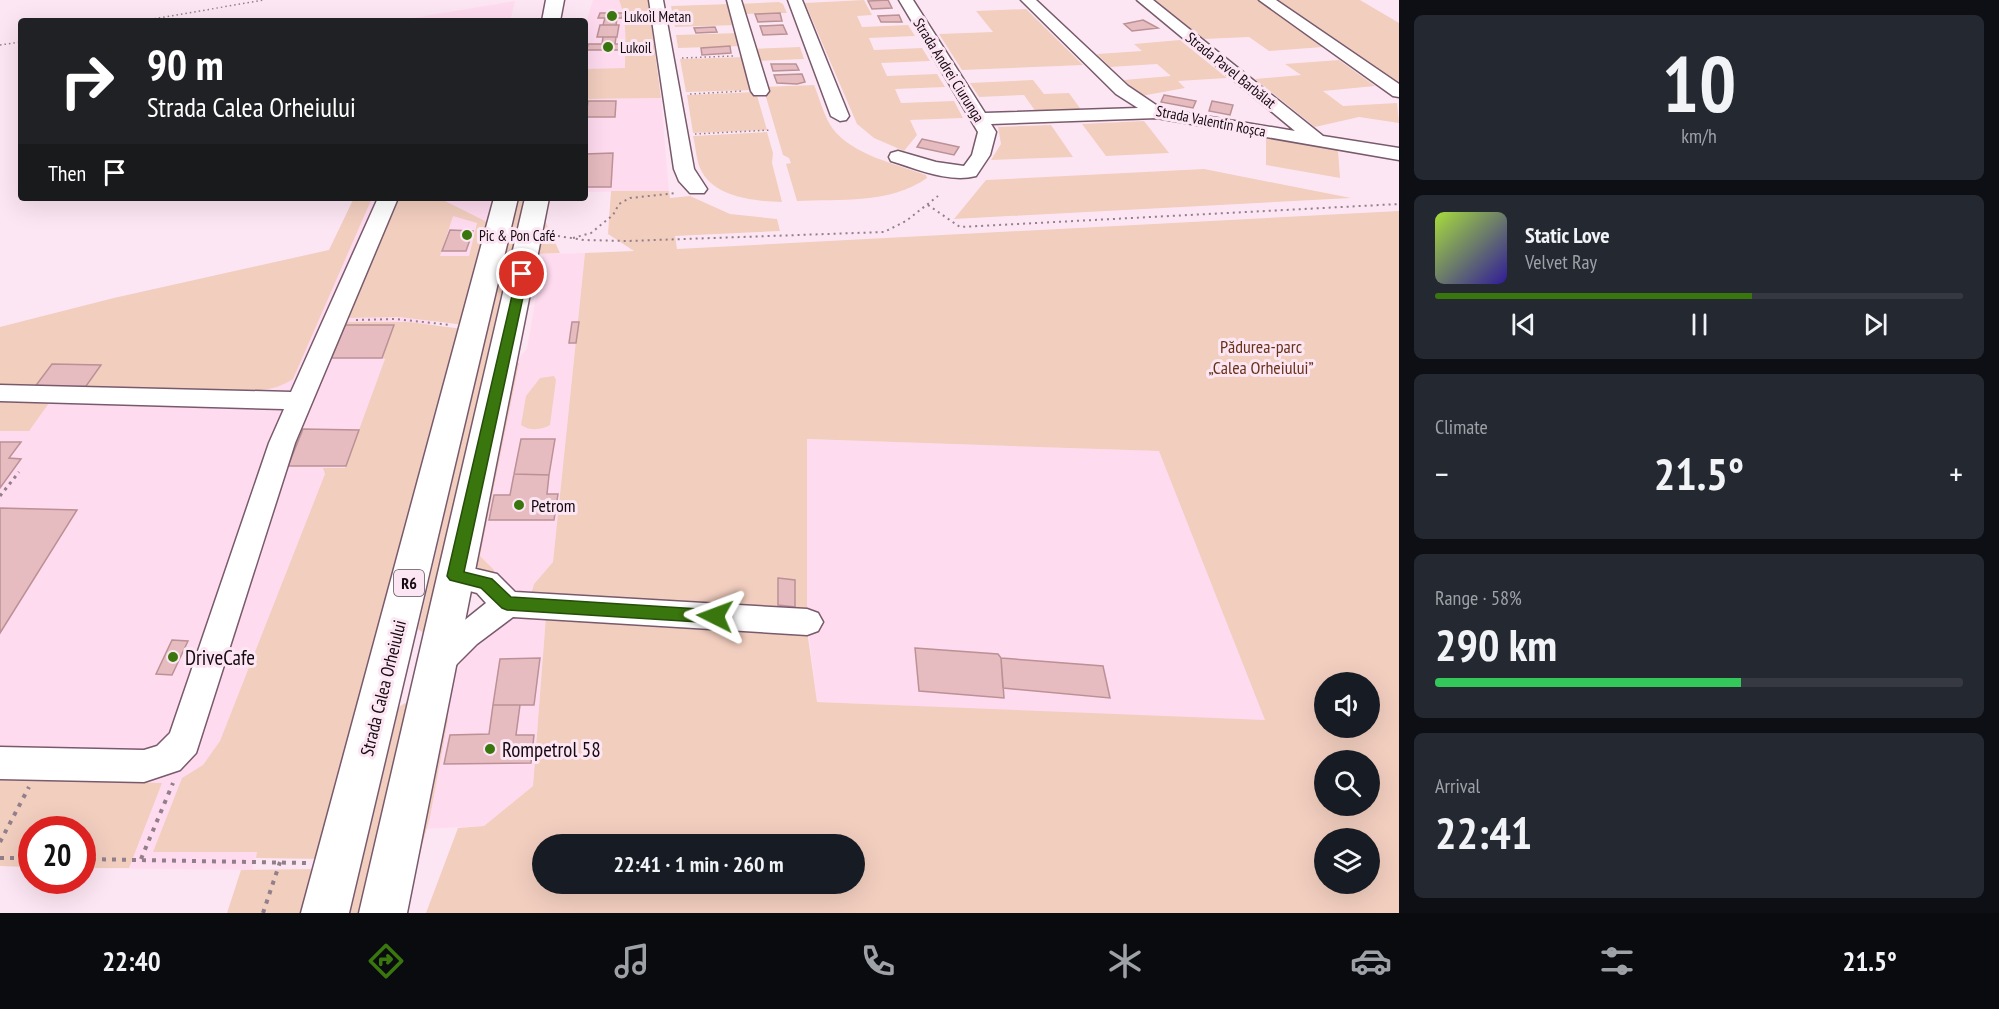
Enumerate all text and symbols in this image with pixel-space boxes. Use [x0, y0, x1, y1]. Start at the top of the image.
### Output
place label: Lukoil Metan [624, 7, 691, 26]
marker: Lukoil Metan [605, 9, 619, 23]
street label: Strada Andrei Ciurunga [909, 14, 989, 126]
street label: Strada Pavel Barbălat [1182, 28, 1280, 112]
text: 10 [1662, 33, 1736, 134]
text: 90 m [147, 37, 224, 92]
place label: Lukoil [620, 38, 652, 57]
marker: Lukoil [601, 40, 615, 54]
icon: right [48, 42, 126, 120]
text: Strada Calea Orheiului [147, 90, 356, 124]
street label: Strada Valentin Roșca [1155, 101, 1267, 141]
text: km/h [1681, 123, 1717, 149]
icon: arrive [98, 156, 131, 189]
text: Then [48, 159, 86, 187]
text: Static Love [1525, 221, 1610, 249]
place label: Pic & Pon Café [479, 226, 555, 245]
marker: Pic & Pon Café [460, 228, 474, 242]
pin [496, 248, 547, 299]
text: Velvet Ray [1525, 249, 1597, 275]
icon: arrive [505, 257, 538, 290]
icon: previous [1507, 308, 1540, 341]
icon: pause [1683, 308, 1716, 341]
icon: next [1859, 308, 1892, 341]
park label: Pădurea-parc „Calea Orheiului” [1208, 335, 1314, 379]
text: Climate [1435, 414, 1488, 440]
text: 21.5° [1654, 444, 1744, 502]
text: − [1435, 452, 1449, 495]
text: + [1949, 452, 1963, 495]
place label: Petrom [531, 494, 575, 517]
marker: Petrom [512, 498, 526, 512]
road number: R6 [394, 570, 424, 596]
position arrow [683, 584, 747, 648]
text: Range · 58% [1435, 585, 1522, 611]
text: 290 km [1435, 615, 1557, 673]
street label: Strada Calea Orheiului [355, 618, 411, 758]
place label: DriveCafe [185, 644, 255, 671]
marker: DriveCafe [166, 650, 180, 664]
map controls [1314, 672, 1380, 894]
button: sound [1314, 672, 1380, 738]
place label: Rompetrol 58 [502, 736, 601, 763]
marker: Rompetrol 58 [483, 742, 497, 756]
button: search [1314, 750, 1380, 816]
text: Arrival [1435, 773, 1480, 799]
text: 22:41 [1435, 803, 1532, 861]
speed limit sign: 20 [18, 816, 96, 894]
button: layers [1314, 828, 1380, 894]
text: 22:41 · 1 min · 260 m [613, 850, 784, 878]
icon: directions [365, 940, 407, 982]
icon: music [611, 940, 653, 982]
icon: phone [857, 940, 899, 982]
icon: climate [1104, 940, 1146, 982]
icon: car [1350, 940, 1392, 982]
icon: filters [1596, 940, 1638, 982]
text: 22:40 [102, 944, 161, 978]
text: 21.5° [1843, 944, 1897, 978]

